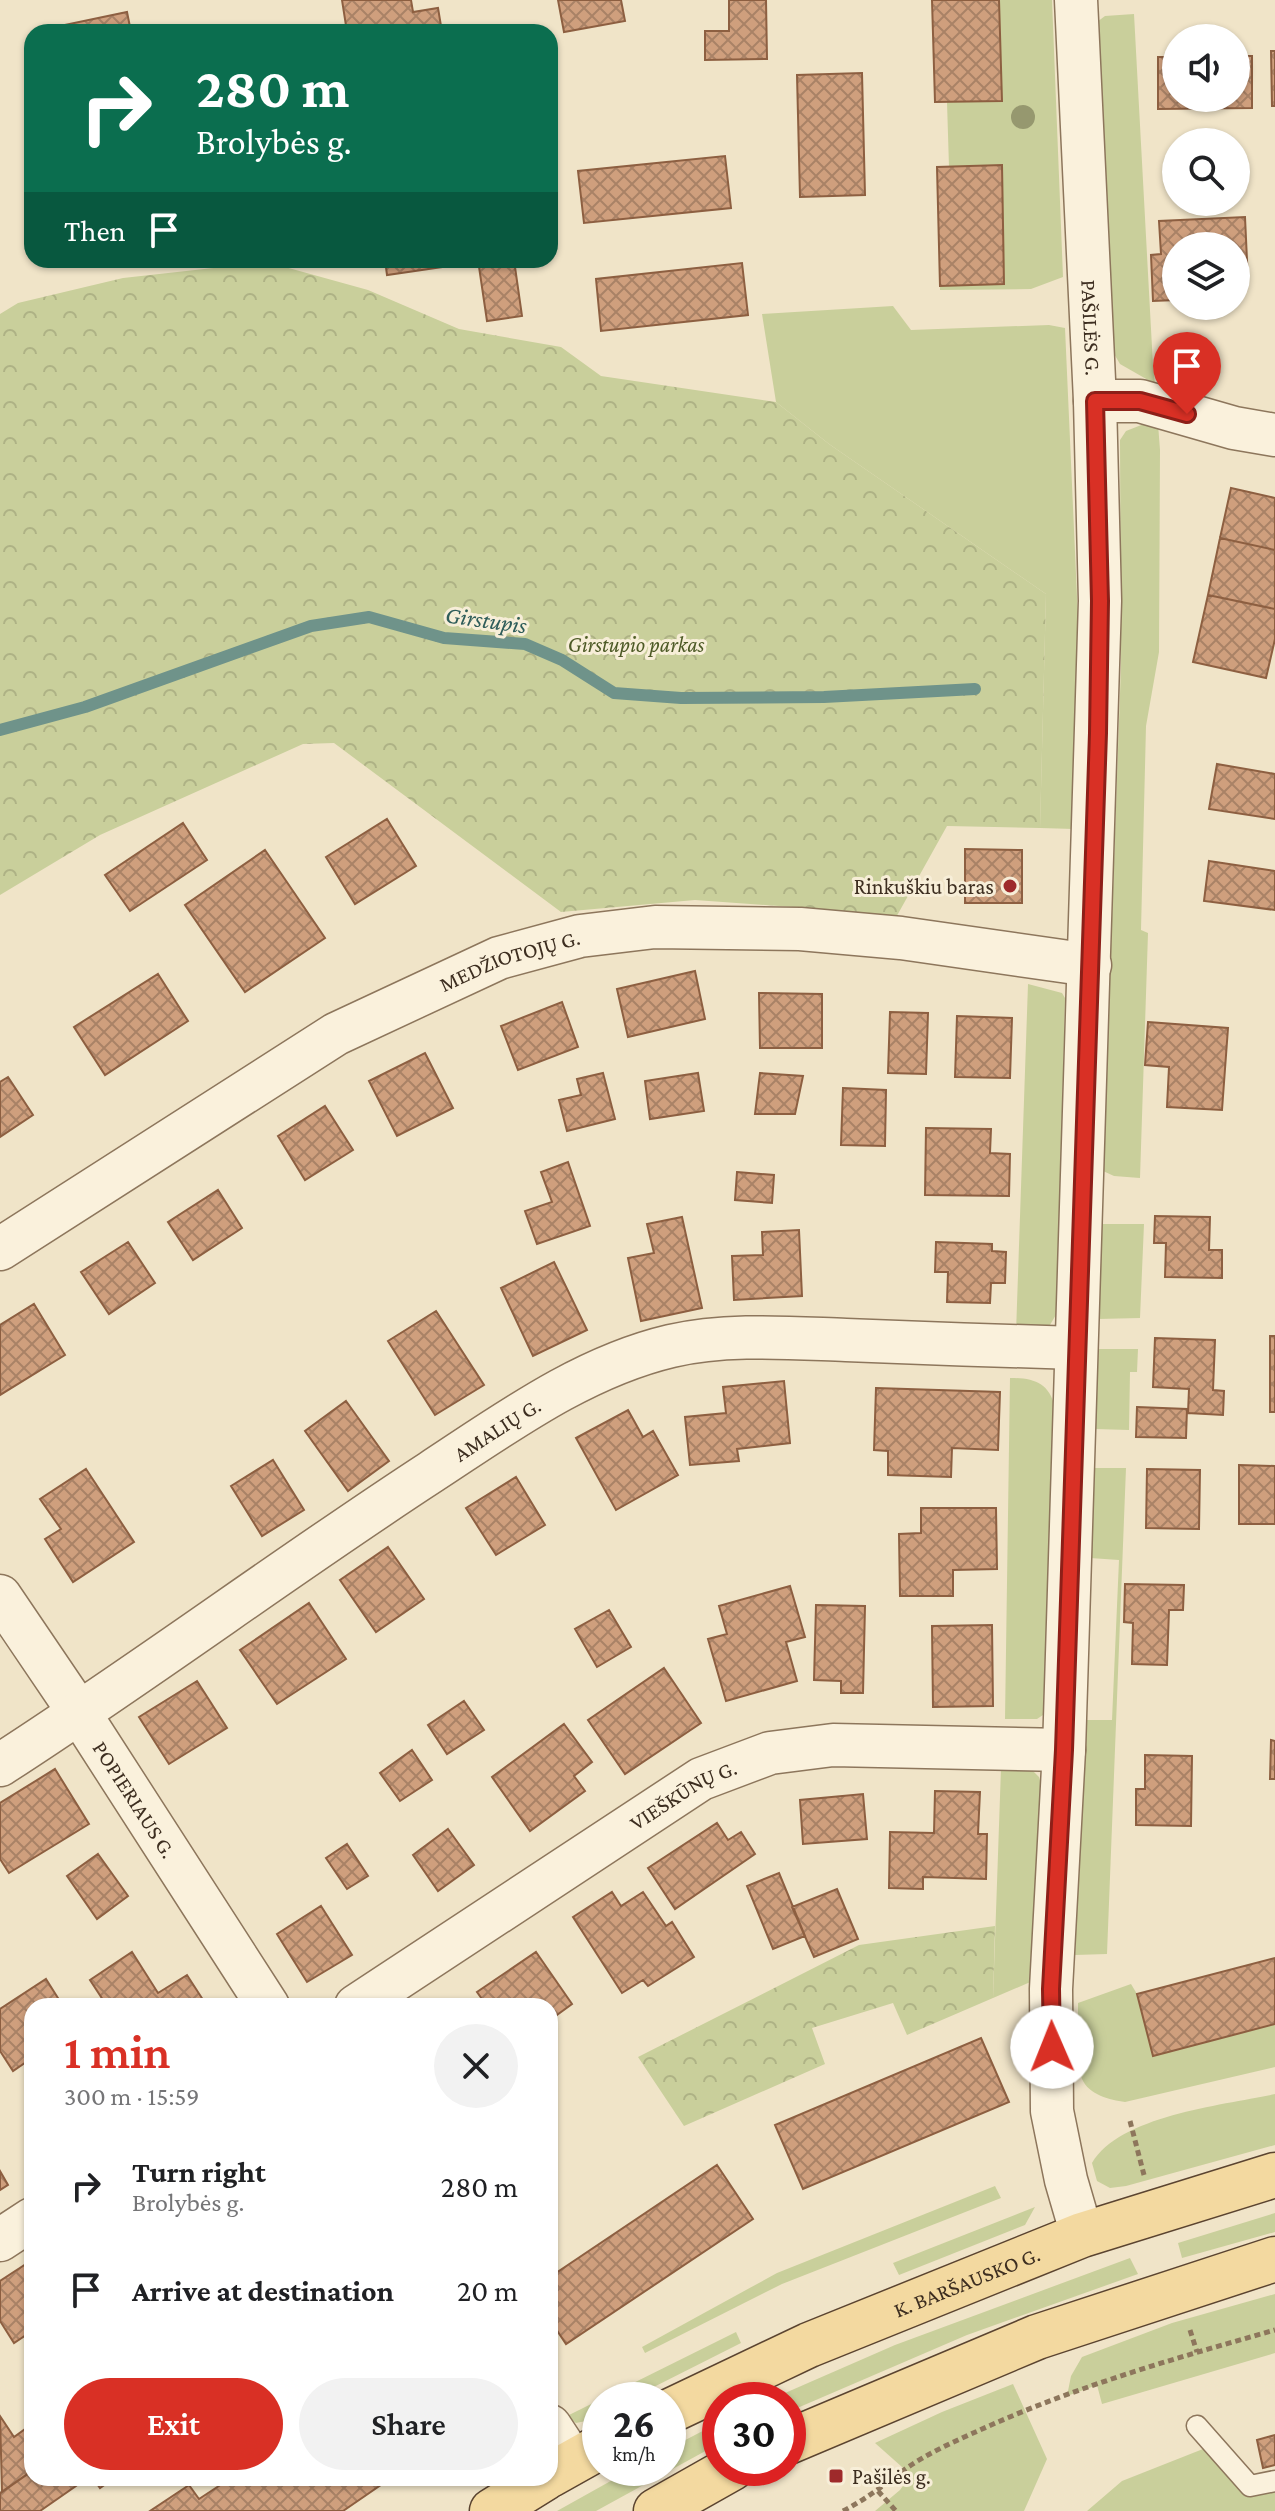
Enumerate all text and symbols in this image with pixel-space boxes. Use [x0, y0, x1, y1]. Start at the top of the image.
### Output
map controls [1162, 24, 1250, 320]
button: sound [1162, 24, 1250, 112]
icon: right [64, 56, 168, 160]
text: 280 m [196, 57, 349, 119]
text: Brolybės g. [196, 122, 352, 162]
button: search [1162, 128, 1250, 216]
icon: arrive [142, 208, 186, 252]
text: Then [64, 214, 126, 247]
button: layers [1162, 232, 1250, 320]
street label: PAŠILĖS G. [1076, 279, 1106, 376]
pin [1153, 332, 1221, 414]
icon: arrive [1165, 344, 1209, 388]
water label: Girstupis [444, 600, 529, 639]
park label: Girstupio parkas [568, 632, 704, 657]
place label: Rinkuškiu baras [854, 874, 994, 899]
marker: Rinkuškiu baras [1001, 877, 1019, 895]
street label: MEDŽIOTOJŲ G. [435, 925, 583, 997]
street label: AMALIŲ G. [449, 1392, 545, 1467]
street label: POPIERIAUS G. [88, 1736, 181, 1863]
street label: VIEŠKŪNŲ G. [625, 1755, 740, 1835]
position arrow [1010, 2005, 1094, 2089]
button: close [434, 2024, 518, 2108]
text: 1 min [64, 2025, 171, 2078]
text: 300 m · 15:59 [64, 2082, 199, 2111]
text: Turn right [132, 2155, 266, 2188]
icon: right [64, 2164, 108, 2208]
text: 280 m [441, 2170, 518, 2203]
text: Brolybės g. [132, 2188, 244, 2217]
street label: K. BARŠAUSKO G. [890, 2241, 1044, 2323]
icon: arrive [64, 2268, 108, 2312]
text: Arrive at destination [132, 2274, 394, 2307]
text: 20 m [457, 2274, 518, 2307]
button: Exit [64, 2378, 283, 2470]
button: Share [299, 2378, 518, 2470]
speed limit sign: 30 [702, 2382, 806, 2486]
text: 26 [613, 2401, 655, 2446]
text: km/h [612, 2443, 656, 2465]
place label: Pašilės g. [852, 2464, 931, 2489]
marker: Pašilės g. [827, 2467, 845, 2485]

